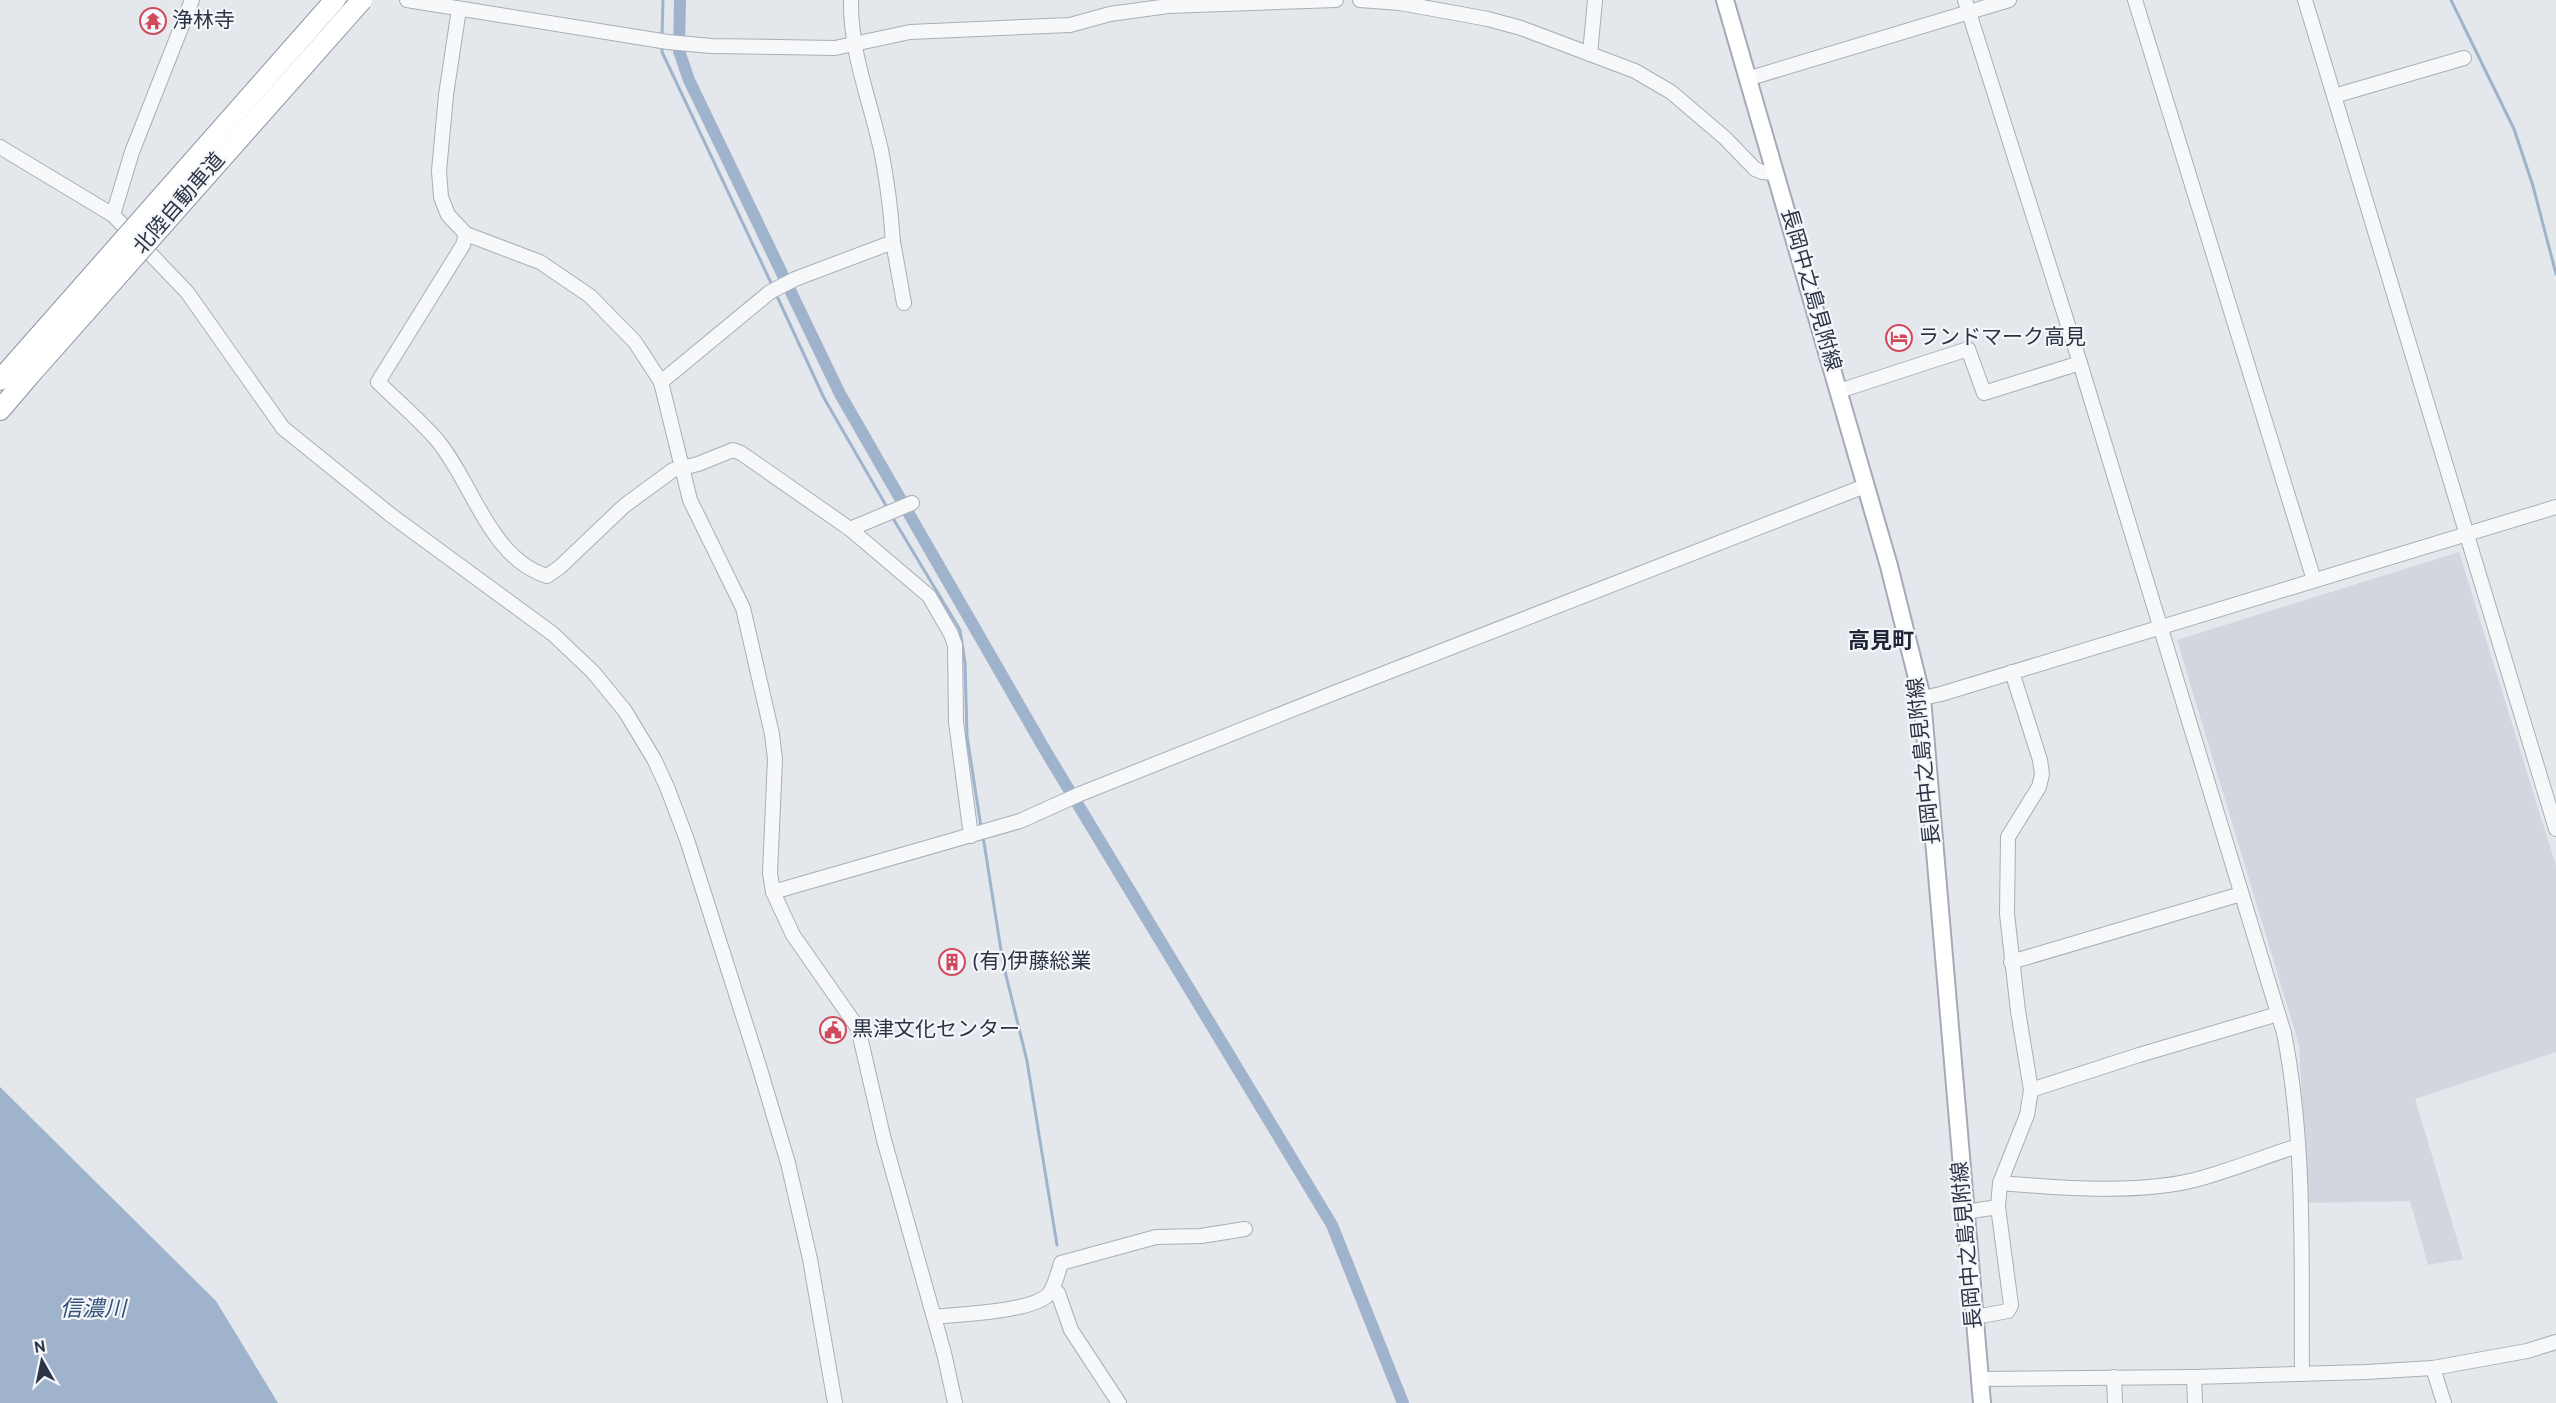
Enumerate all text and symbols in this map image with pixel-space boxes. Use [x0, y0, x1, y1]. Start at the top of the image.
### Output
temple icon: 浄林寺 [138, 6, 168, 36]
place label: 浄林寺 [172, 8, 235, 35]
street label: 北陸自動車道 [128, 148, 232, 260]
street label: 長岡中之島見附線 [1774, 206, 1846, 374]
hotel icon: ランドマーク高見 [1884, 323, 1914, 353]
place label: ランドマーク高見 [1918, 325, 2086, 352]
district label: 高見町 [1848, 629, 1914, 656]
street label: 長岡中之島見附線 [1903, 676, 1947, 846]
building icon: (有)伊藤総業 [937, 947, 967, 977]
place label: (有)伊藤総業 [972, 949, 1091, 976]
public building icon: 黒津文化センター [818, 1015, 848, 1045]
place label: 黒津文化センター [852, 1017, 1020, 1044]
street label: 長岡中之島見附線 [1947, 1160, 1989, 1330]
water label: 信濃川 [60, 1297, 128, 1324]
north arrow [12, 1331, 72, 1391]
text: N [33, 1337, 47, 1359]

